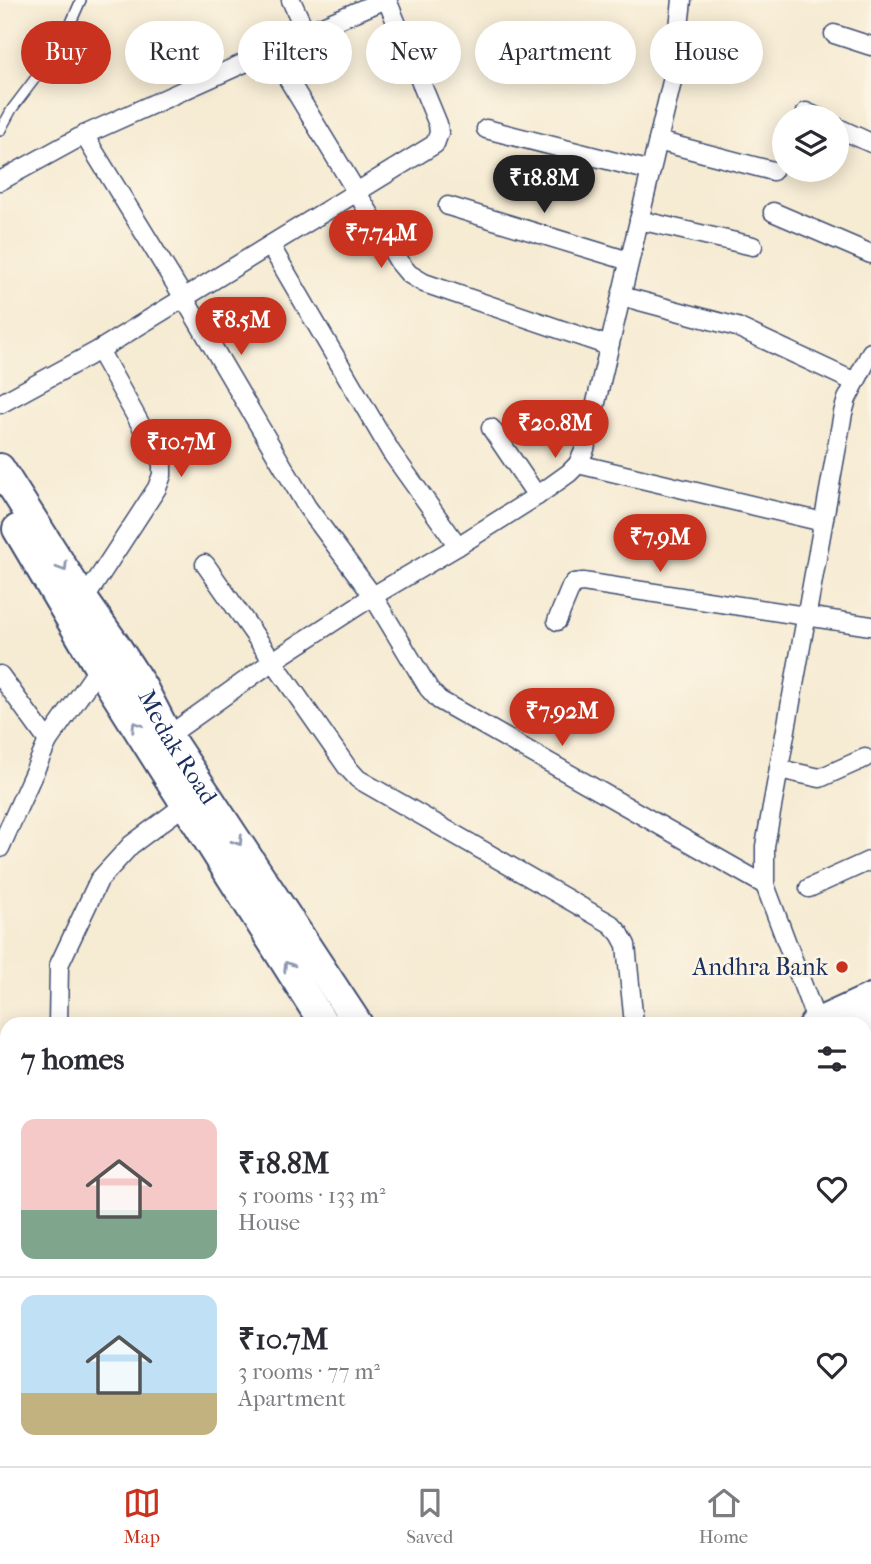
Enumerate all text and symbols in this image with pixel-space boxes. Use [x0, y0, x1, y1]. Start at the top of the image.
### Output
chip: Buy [21, 21, 111, 84]
chip: Rent [125, 21, 224, 84]
chip: Filters [238, 21, 352, 84]
chip: New [366, 21, 461, 84]
chip: Apartment [475, 21, 636, 84]
chip: House [650, 21, 763, 84]
map controls [772, 105, 849, 182]
button: layers [772, 105, 849, 182]
pin: ₹18.8M [487, 156, 601, 215]
text: ₹18.8M [509, 164, 579, 191]
pin: ₹7.74M [324, 210, 438, 270]
text: ₹7.74M [345, 219, 417, 246]
pin: ₹8.5M [192, 298, 290, 357]
text: ₹8.5M [211, 306, 271, 333]
pin: ₹20.8M [498, 400, 612, 460]
text: ₹20.8M [518, 409, 592, 436]
pin: ₹10.7M [124, 420, 238, 479]
text: ₹10.7M [146, 428, 216, 455]
pin: ₹7.9M [611, 514, 709, 574]
text: ₹7.9M [629, 523, 691, 550]
one-way arrow [54, 559, 67, 572]
street label: Medak Road [133, 685, 224, 810]
pin: ₹7.92M [505, 688, 619, 748]
text: ₹7.92M [526, 697, 598, 724]
one-way arrow [132, 720, 145, 733]
one-way arrow [230, 833, 243, 846]
place label: Andhra Bank [692, 953, 829, 981]
marker: Andhra Bank [834, 959, 850, 975]
one-way arrow [283, 961, 296, 974]
icon: filters [813, 1040, 851, 1078]
text: 7 homes [21, 1042, 124, 1077]
text: ₹18.8M [238, 1146, 329, 1181]
icon: home [77, 1147, 161, 1231]
icon: heart [813, 1170, 851, 1208]
text: 5 rooms · 133 m² [238, 1182, 385, 1209]
text: House [238, 1209, 300, 1236]
text: ₹10.7M [238, 1322, 328, 1357]
icon: home [77, 1323, 161, 1407]
icon: heart [813, 1346, 851, 1384]
text: 3 rooms · 77 m² [238, 1358, 380, 1385]
text: Apartment [238, 1385, 346, 1412]
tab: Map [123, 1484, 161, 1548]
tab: Saved [406, 1484, 453, 1548]
tab: Home [699, 1484, 748, 1548]

